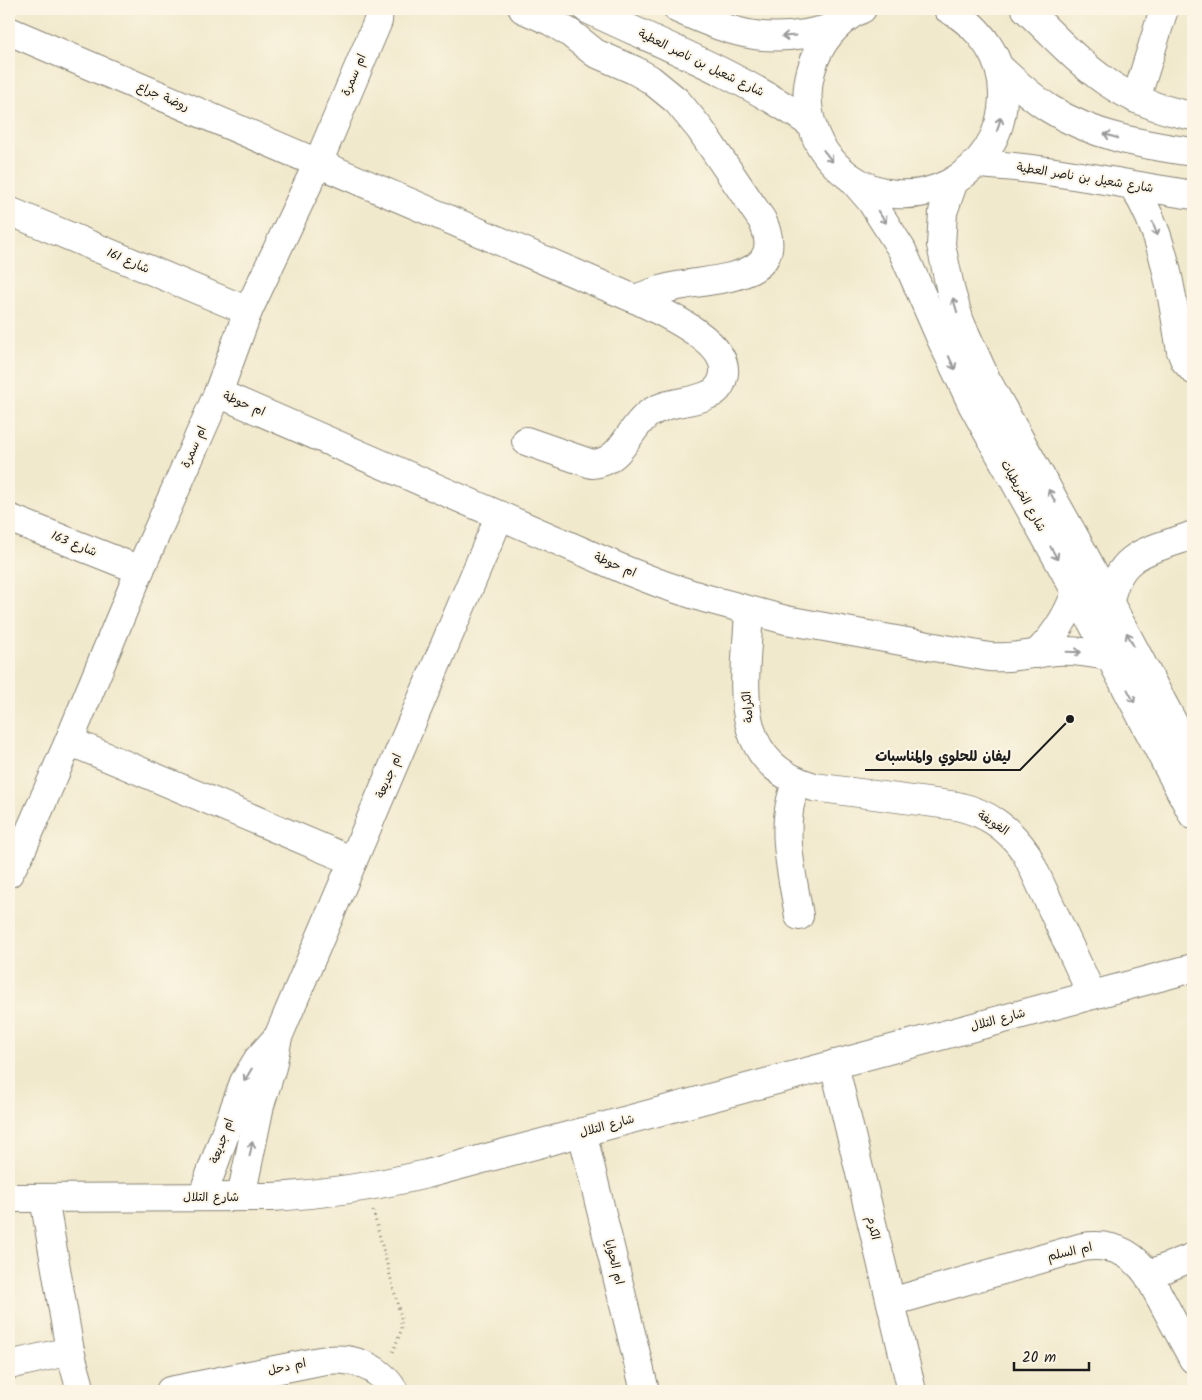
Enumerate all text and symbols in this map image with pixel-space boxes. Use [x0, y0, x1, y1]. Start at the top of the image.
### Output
street label: شارع شعيل بن ناصر العطية [635, 24, 767, 102]
one-way arrow [781, 32, 797, 41]
street label: ام سمرة [337, 51, 371, 99]
street label: روضة جراع [134, 78, 192, 116]
one-way arrow [994, 117, 1004, 133]
one-way arrow [1103, 131, 1119, 141]
one-way arrow [823, 149, 833, 163]
street label: شارع شعيل بن ناصر العطية [1015, 158, 1155, 198]
one-way arrow [877, 210, 887, 224]
one-way arrow [1151, 220, 1160, 236]
street label: شارع 161 [104, 243, 152, 279]
one-way arrow [950, 297, 960, 313]
one-way arrow [948, 355, 958, 370]
street label: ام حوطة [220, 387, 268, 421]
street label: ام سمرة [176, 423, 212, 471]
street label: شارع الخريطيات [995, 457, 1051, 535]
one-way arrow [1047, 489, 1057, 504]
street label: شارع 163 [48, 526, 100, 562]
one-way arrow [1049, 545, 1059, 560]
street label: ام حوطة [591, 548, 639, 582]
one-way arrow [1125, 632, 1134, 647]
one-way arrow [1065, 647, 1081, 656]
one-way arrow [1127, 688, 1136, 703]
street label: الكرامة [737, 690, 759, 724]
callout: ليفان للحلوي والمناسبات [865, 741, 1020, 770]
text: ليفان للحلوي والمناسبات [875, 746, 1011, 768]
street label: ام جديعة [371, 751, 407, 801]
street label: الغويفة [974, 806, 1013, 840]
street label: شارع التلال [968, 1004, 1028, 1036]
one-way arrow [242, 1067, 252, 1081]
street label: شارع التلال [577, 1110, 637, 1142]
street label: ام جديعة [205, 1116, 239, 1166]
one-way arrow [246, 1142, 256, 1158]
street label: شارع التلال [183, 1188, 239, 1207]
street label: الكرم [861, 1214, 885, 1242]
street label: ام الحوايا [599, 1237, 629, 1287]
street label: ام السلم [1046, 1238, 1094, 1266]
scale bar [1014, 1340, 1090, 1372]
text: 20 m [1022, 1346, 1056, 1370]
street label: ام دحل [266, 1354, 308, 1380]

